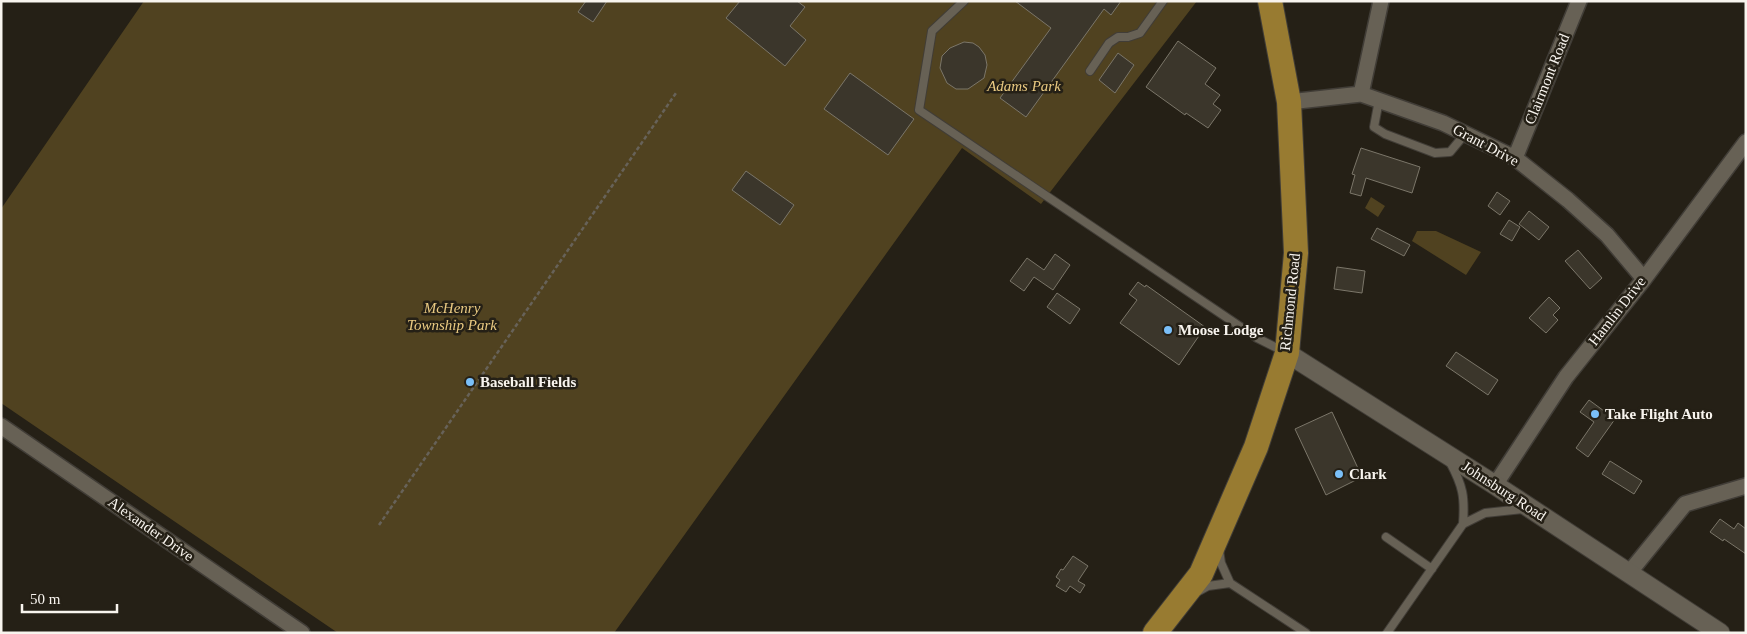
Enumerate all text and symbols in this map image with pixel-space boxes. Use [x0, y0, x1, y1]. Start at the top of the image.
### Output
street label: Clairmont Road [1522, 31, 1573, 127]
park label: Adams Park [986, 78, 1061, 94]
street label: Grant Drive [1450, 121, 1522, 169]
street label: Richmond Road [1277, 252, 1303, 352]
street label: Hamlin Drive [1585, 273, 1649, 349]
park label: McHenry Township Park [407, 300, 497, 333]
place label: Moose Lodge [1178, 322, 1264, 338]
marker: Moose Lodge [1162, 324, 1174, 336]
place label: Baseball Fields [480, 374, 576, 390]
marker: Baseball Fields [464, 376, 476, 388]
place label: Take Flight Auto [1605, 406, 1713, 422]
marker: Take Flight Auto [1589, 408, 1601, 420]
street label: Johnsburg Road [1459, 458, 1549, 524]
place label: Clark [1349, 466, 1387, 482]
marker: Clark [1333, 468, 1345, 480]
street label: Alexander Drive [105, 494, 197, 565]
scale bar [22, 582, 118, 614]
text: 50 m [30, 591, 61, 607]

